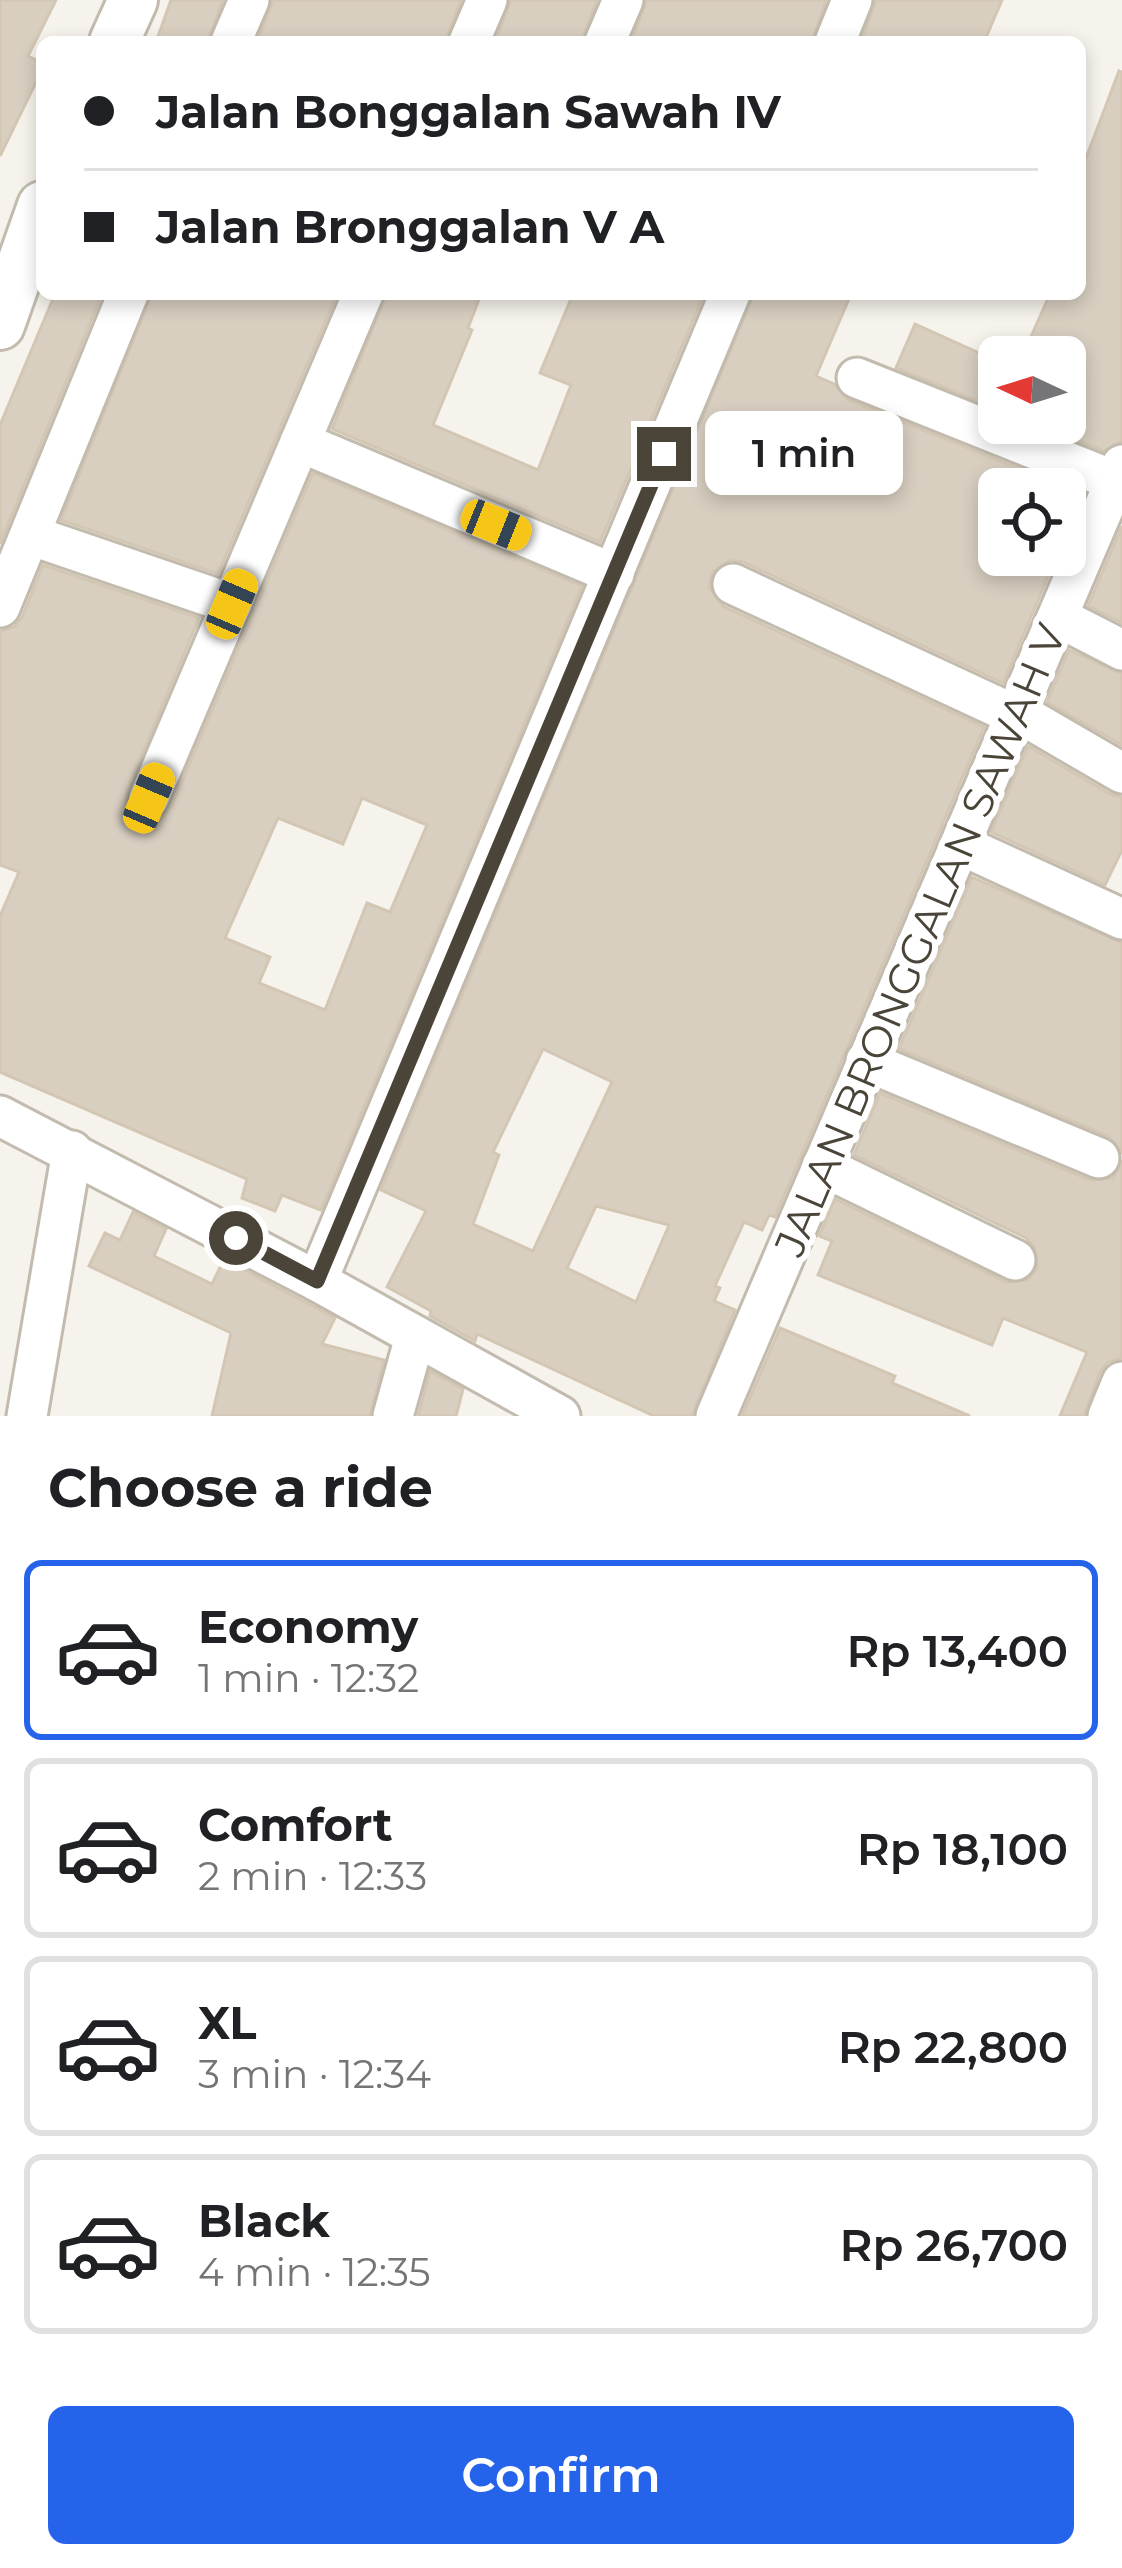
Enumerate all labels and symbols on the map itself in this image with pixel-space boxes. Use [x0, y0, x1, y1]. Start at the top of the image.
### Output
north arrow [978, 336, 1086, 444]
callout: 1 min [706, 412, 904, 496]
route end [637, 427, 691, 481]
car [456, 495, 536, 555]
car [201, 564, 263, 644]
street label: JALAN BRONGGALAN SAWAH V [763, 616, 1077, 1265]
car [118, 758, 180, 838]
route start [209, 1211, 263, 1265]

